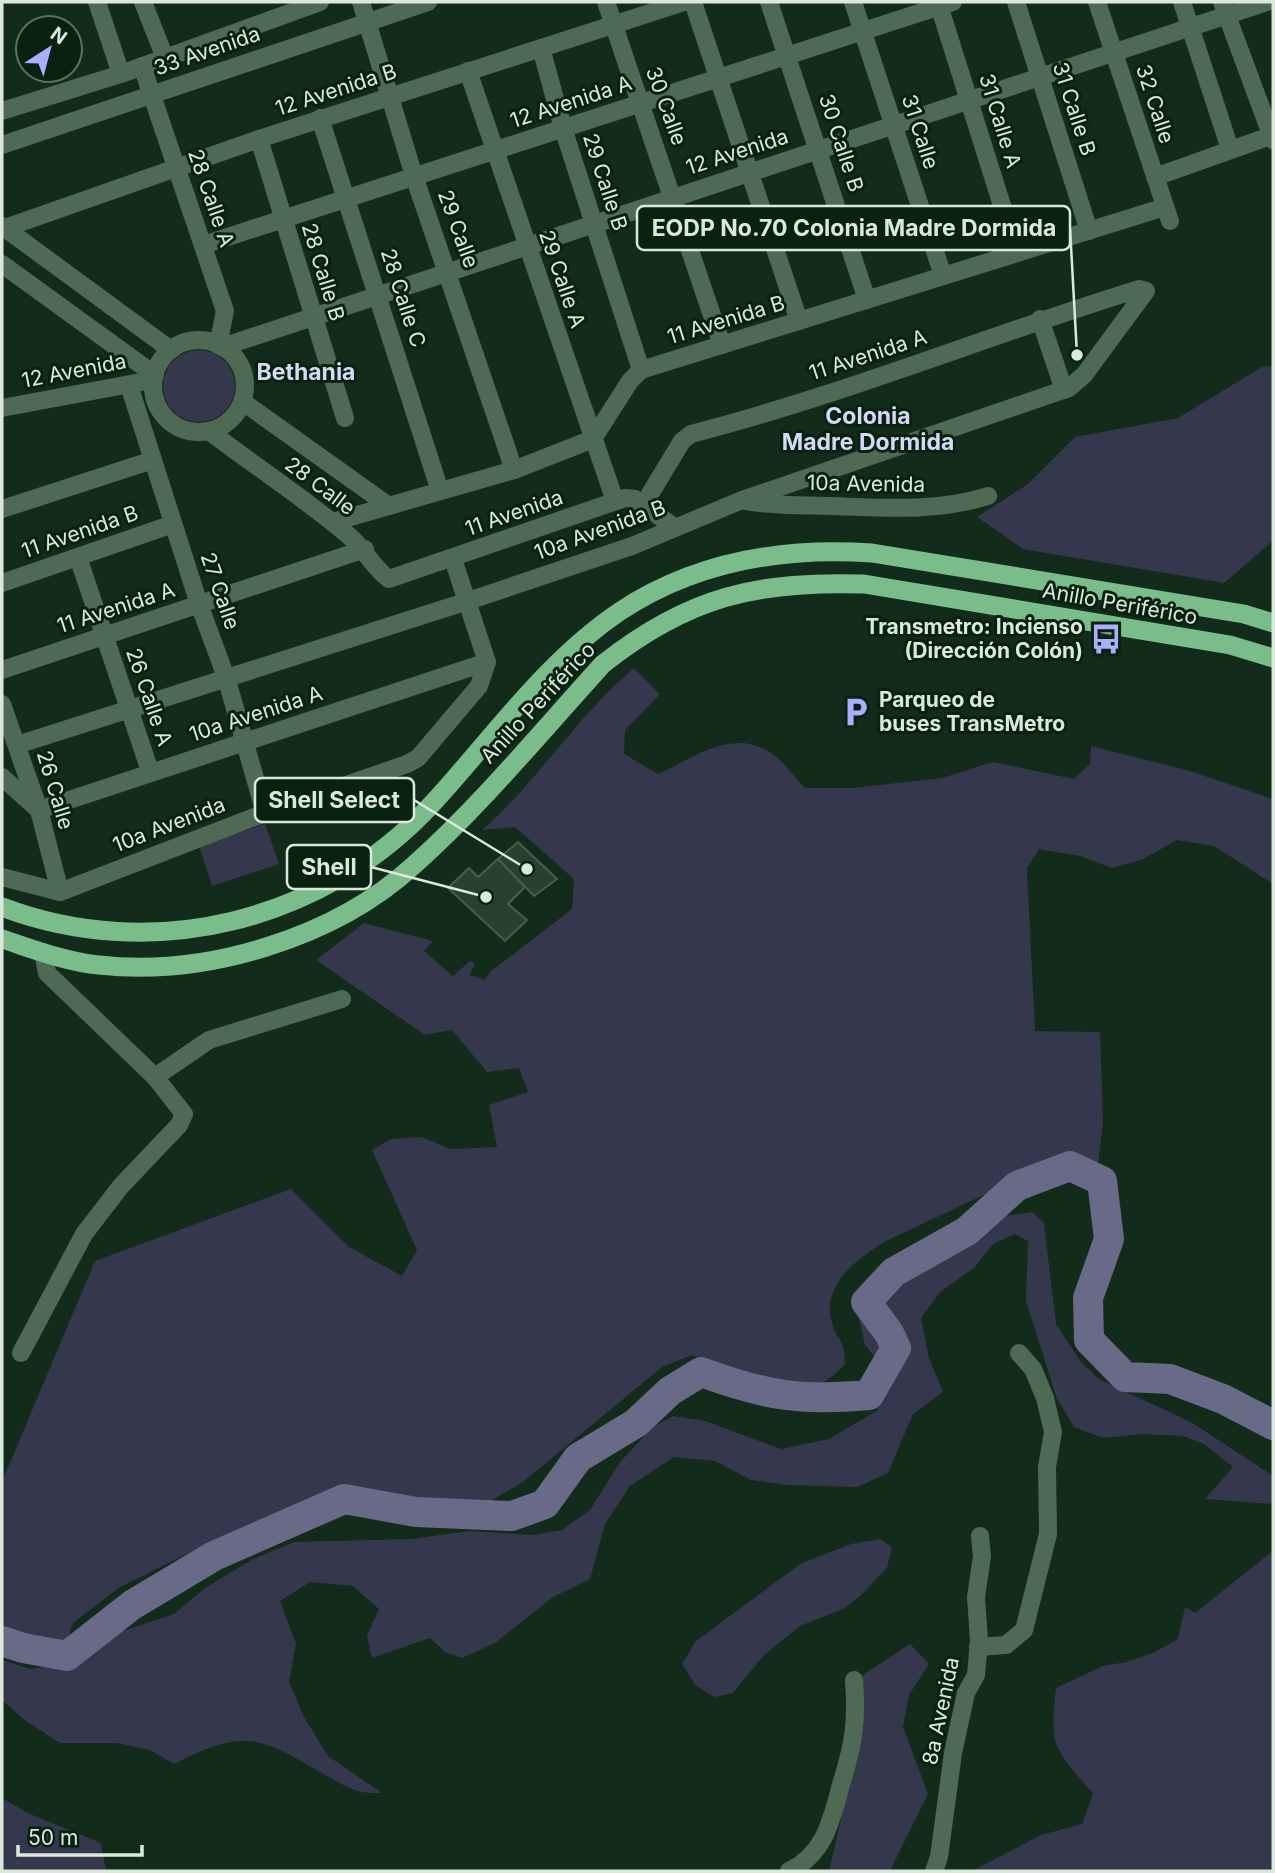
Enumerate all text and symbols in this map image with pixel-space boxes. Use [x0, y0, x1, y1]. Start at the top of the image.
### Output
north arrow [14, 14, 84, 84]
street label: 33 Avenida [150, 21, 263, 80]
text: N [46, 22, 71, 49]
street label: 12 Avenida B [272, 58, 400, 121]
street label: 31 Calle B [1048, 59, 1101, 159]
street label: 32 Calle [1131, 61, 1180, 146]
street label: 30 Calle [641, 63, 692, 148]
street label: 12 Avenida A [507, 70, 635, 133]
street label: 31 Calle A [974, 71, 1027, 171]
street label: 30 Calle B [814, 91, 869, 195]
street label: 31 Calle [897, 91, 944, 172]
street label: 12 Avenida [683, 123, 791, 180]
street label: 29 Calle B [578, 130, 633, 234]
street label: 28 Calle A [183, 146, 240, 250]
street label: 29 Calle [433, 186, 484, 271]
callout: EODP No.70 Colonia Madre Dormida [637, 206, 1070, 250]
text: EODP No.70 Colonia Madre Dormida [652, 214, 1056, 242]
street label: 28 Calle B [297, 220, 350, 324]
street label: 29 Calle A [534, 227, 591, 331]
street label: 28 Calle C [376, 245, 431, 350]
street label: 11 Avenida B [664, 290, 788, 349]
street label: 11 Avenida A [806, 324, 930, 385]
street label: 12 Avenida [19, 348, 128, 393]
district label: Bethania [257, 358, 355, 386]
district label: Colonia Madre Dormida [782, 402, 954, 456]
street label: 28 Calle [280, 451, 360, 520]
street label: 10a Avenida [807, 470, 925, 497]
street label: 11 Avenida [462, 484, 566, 541]
street label: 10a Avenida B [531, 494, 669, 565]
street label: 11 Avenida B [18, 500, 141, 563]
street label: 27 Calle [196, 549, 245, 633]
street label: 11 Avenida A [54, 577, 178, 638]
street label: Anillo Periférico [1041, 578, 1199, 629]
place label: Transmetro: Incienso (Dirección Colón) [865, 614, 1083, 663]
bus stop icon: Transmetro: Incienso (Dirección Colón) [1089, 622, 1123, 656]
street label: Anillo Periférico [475, 637, 600, 769]
street label: 26 Calle A [121, 645, 178, 749]
street label: 10a Avenida A [186, 680, 326, 747]
place label: Parqueo de buses TransMetro [879, 687, 1065, 736]
parking icon: Parqueo de buses TransMetro [839, 695, 873, 729]
street label: 26 Calle [32, 747, 79, 832]
callout: Shell Select [255, 778, 414, 822]
text: Shell Select [268, 786, 400, 814]
street label: 10a Avenida [109, 792, 229, 857]
callout: Shell [287, 845, 371, 889]
text: Shell [301, 853, 357, 881]
street label: 8a Avenida [917, 1655, 964, 1767]
scale bar [18, 1814, 142, 1858]
text: 50 m [28, 1825, 78, 1850]

